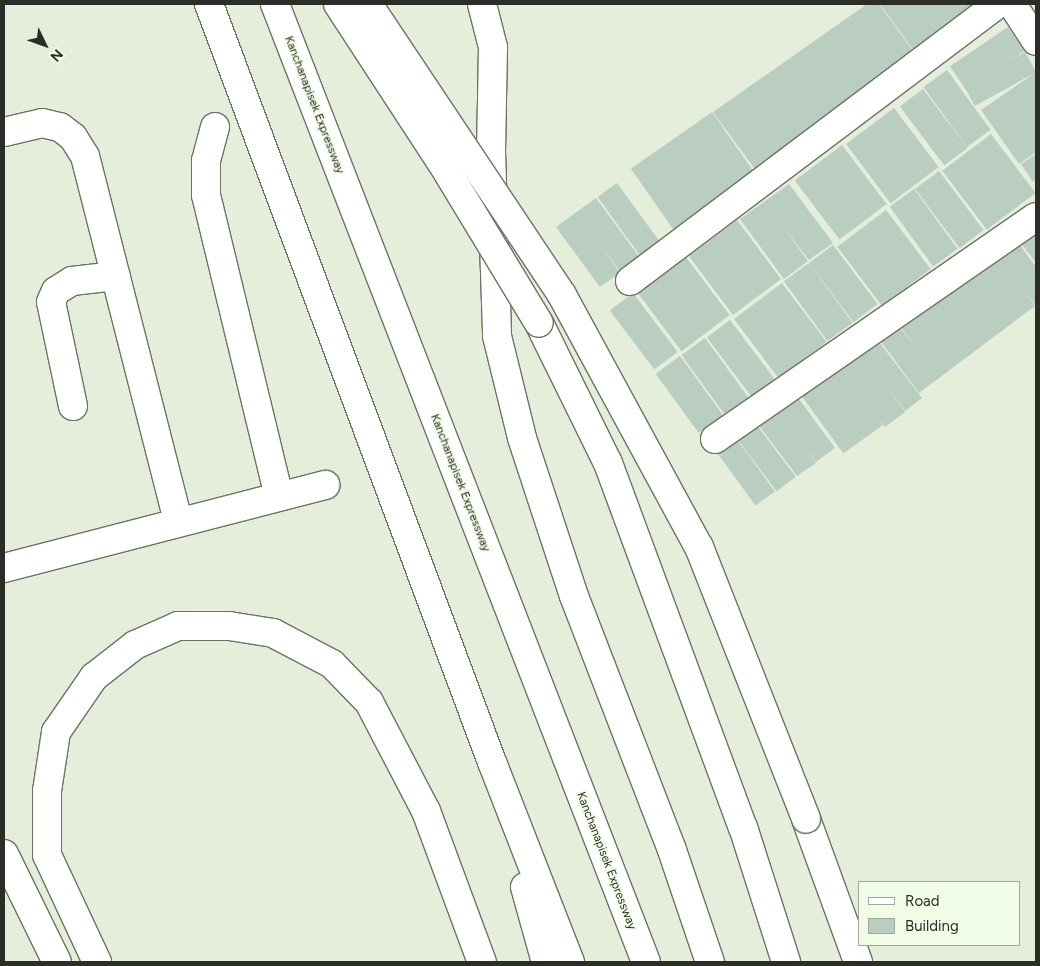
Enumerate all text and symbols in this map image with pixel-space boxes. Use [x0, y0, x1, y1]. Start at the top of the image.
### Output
north arrow [20, 20, 70, 70]
street label: Kanchanapisek Expressway [281, 34, 347, 176]
text: N [47, 46, 66, 65]
street label: Kanchanapisek Expressway [427, 412, 493, 554]
street label: Kanchanapisek Expressway [573, 790, 639, 932]
legend [858, 881, 1020, 946]
text: Road [905, 892, 940, 910]
text: Building [905, 917, 959, 935]

